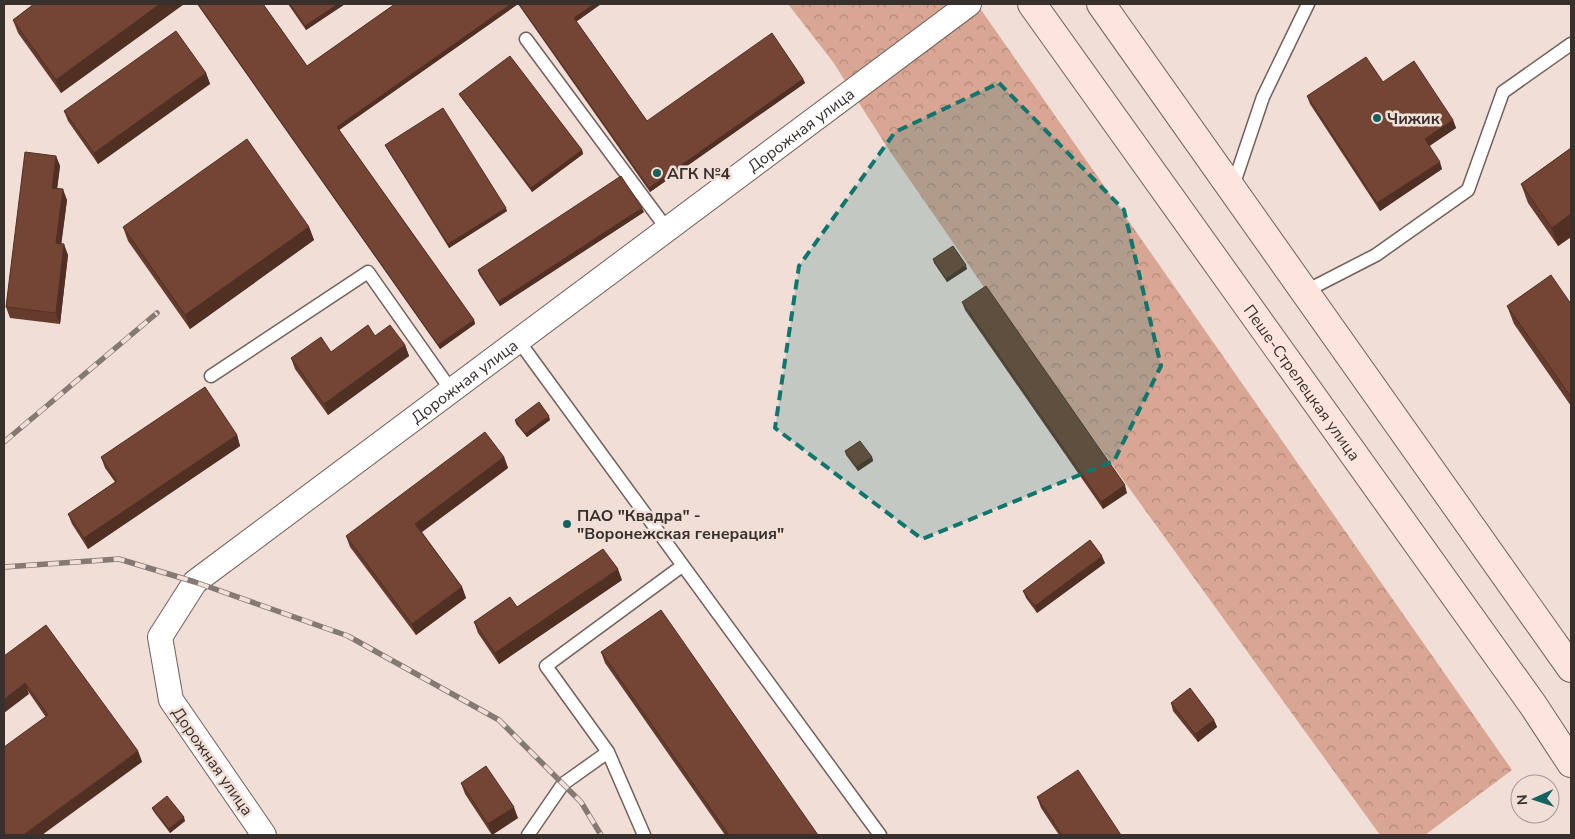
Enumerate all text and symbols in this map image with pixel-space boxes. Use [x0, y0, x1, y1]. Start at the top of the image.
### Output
street label: Дорожная улица [743, 83, 859, 178]
place label: Чижик [1387, 108, 1441, 130]
marker: Чижик [1371, 112, 1383, 124]
place label: АГК №4 [667, 163, 731, 185]
marker: АГК №4 [651, 167, 663, 179]
street label: Пеше-Стрелецкая улица [1238, 300, 1365, 465]
street label: Дорожная улица [407, 335, 523, 429]
place label: ПАО "Квадра" - "Воронежская генерация" [577, 505, 784, 545]
marker: ПАО "Квадра" - "Воронежская генерация" [561, 518, 573, 530]
street label: Дорожная улица [166, 703, 258, 820]
north arrow [1510, 774, 1560, 824]
text: N [1513, 794, 1532, 805]

